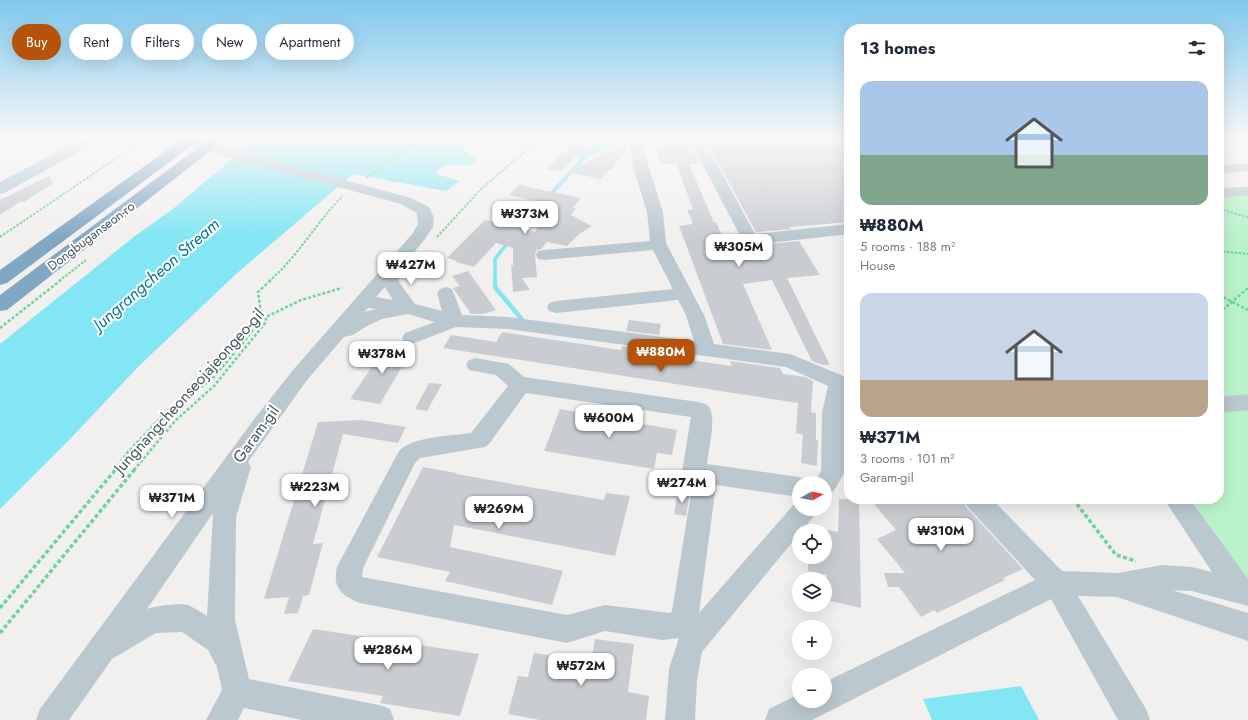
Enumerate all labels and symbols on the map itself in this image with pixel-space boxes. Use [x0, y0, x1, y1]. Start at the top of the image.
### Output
street label: Dongbuganseon-ro [43, 197, 139, 275]
pin: ₩373M [497, 201, 553, 235]
water label: Jungrangcheon Stream [85, 212, 225, 338]
pin: ₩305M [711, 234, 767, 268]
pin: ₩427M [383, 252, 439, 286]
street label: Jungnangcheonseojajeongeo-gil [107, 303, 270, 480]
pin: ₩880M [633, 339, 689, 373]
pin: ₩378M [354, 341, 410, 375]
street label: Garam-gil [227, 401, 285, 467]
pin: ₩600M [581, 405, 637, 439]
pin: ₩274M [654, 470, 710, 504]
pin: ₩223M [287, 474, 343, 508]
north arrow [792, 476, 832, 516]
pin: ₩371M [144, 485, 200, 519]
pin: ₩269M [471, 496, 527, 530]
pin: ₩310M [913, 518, 969, 552]
pin: ₩286M [360, 637, 416, 671]
pin: ₩572M [553, 653, 609, 687]

